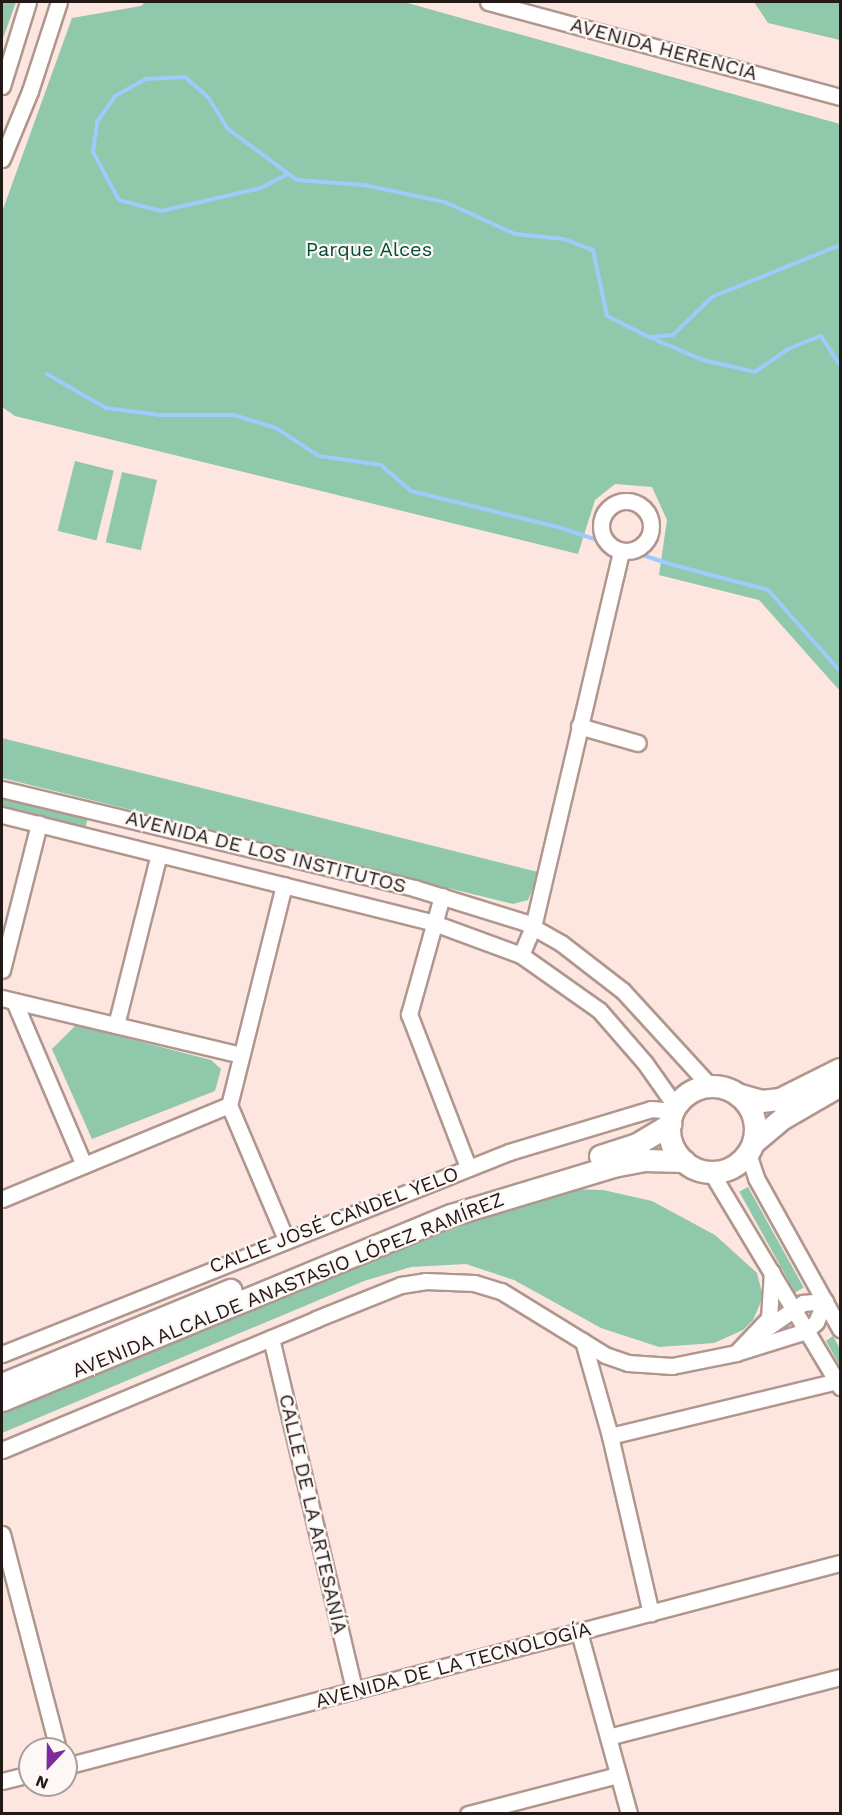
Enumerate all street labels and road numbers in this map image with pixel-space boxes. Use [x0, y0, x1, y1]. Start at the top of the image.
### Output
street label: AVENIDA HERENCIA [568, 12, 760, 86]
street label: AVENIDA DE LOS INSTITUTOS [123, 805, 409, 899]
street label: CALLE JOSÉ CANDEL YELO [205, 1161, 463, 1279]
street label: AVENIDA ALCALDE ANASTASIO LÓPEZ RAMÍREZ [68, 1187, 508, 1383]
street label: CALLE DE LA ARTESANÍA [274, 1391, 352, 1637]
street label: AVENIDA DE LA TECNOLOGÍA [312, 1616, 594, 1714]

